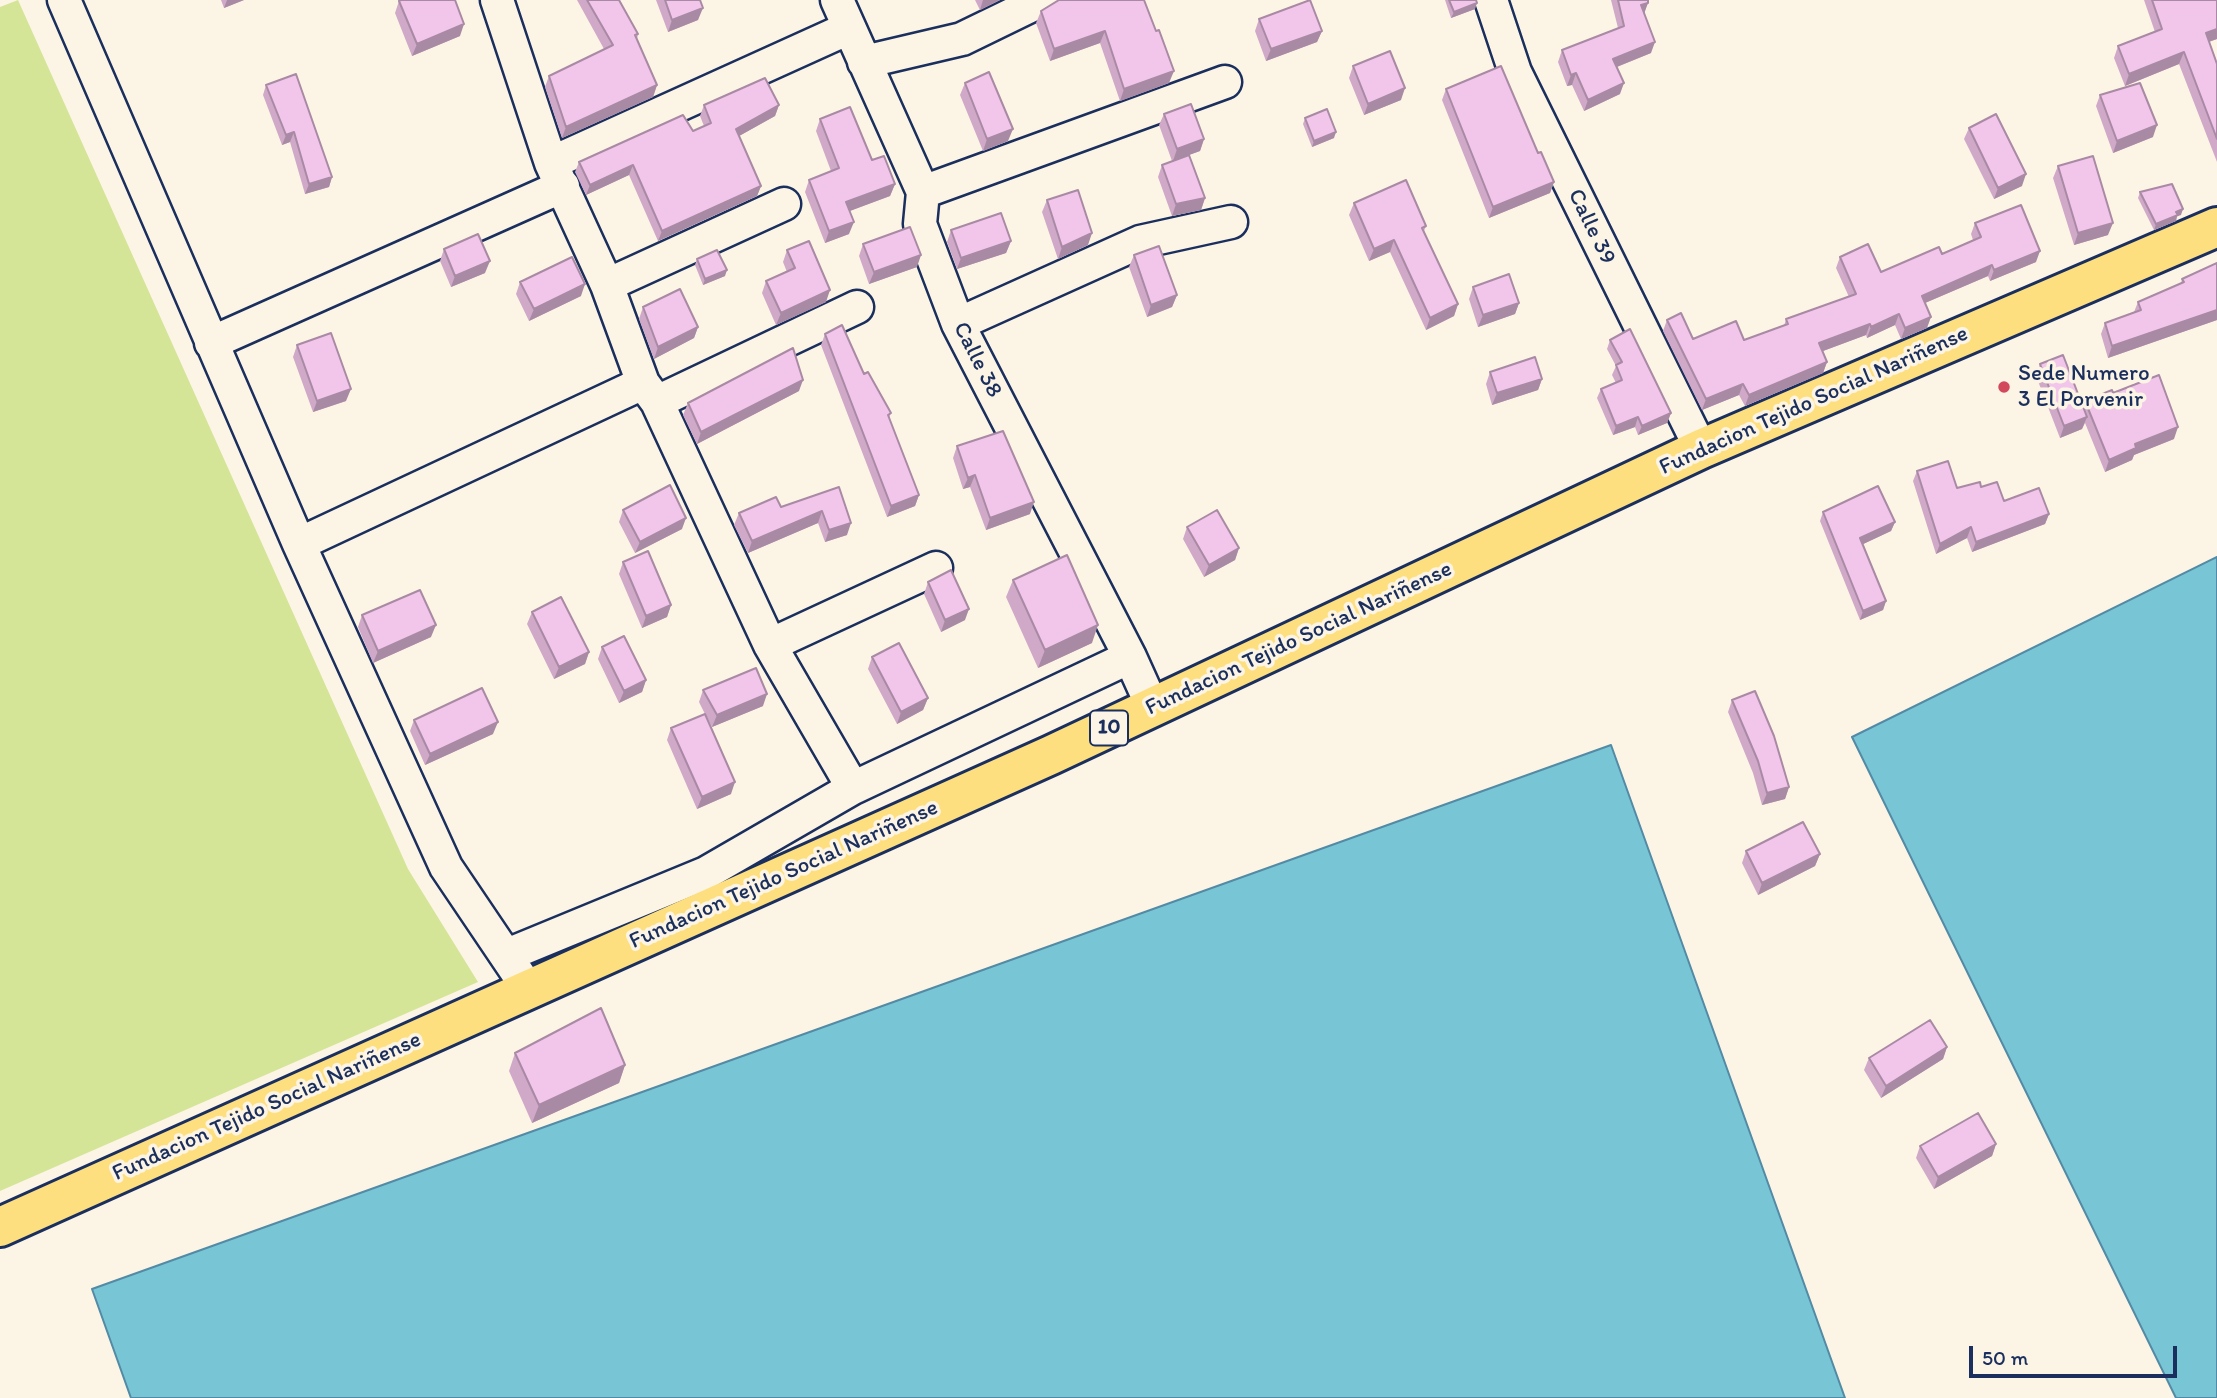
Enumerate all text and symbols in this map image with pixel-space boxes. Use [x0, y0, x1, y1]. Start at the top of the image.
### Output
street label: Calle 39 [1561, 185, 1621, 269]
street label: Calle 38 [946, 318, 1008, 402]
street label: Fundacion Tejido Social Nariñense [1655, 320, 1973, 482]
place label: Sede Numero 3 El Porvenir [2018, 360, 2150, 414]
marker: Sede Numero 3 El Porvenir [1996, 379, 2012, 395]
street label: Fundacion Tejido Social Nariñense [1141, 556, 1457, 722]
road number: 10 [1090, 710, 1128, 746]
street label: Fundacion Tejido Social Nariñense [625, 794, 943, 956]
street label: Fundacion Tejido Social Nariñense [108, 1026, 426, 1188]
scale bar [1972, 1332, 2180, 1376]
text: 50 m [1982, 1345, 2028, 1370]

